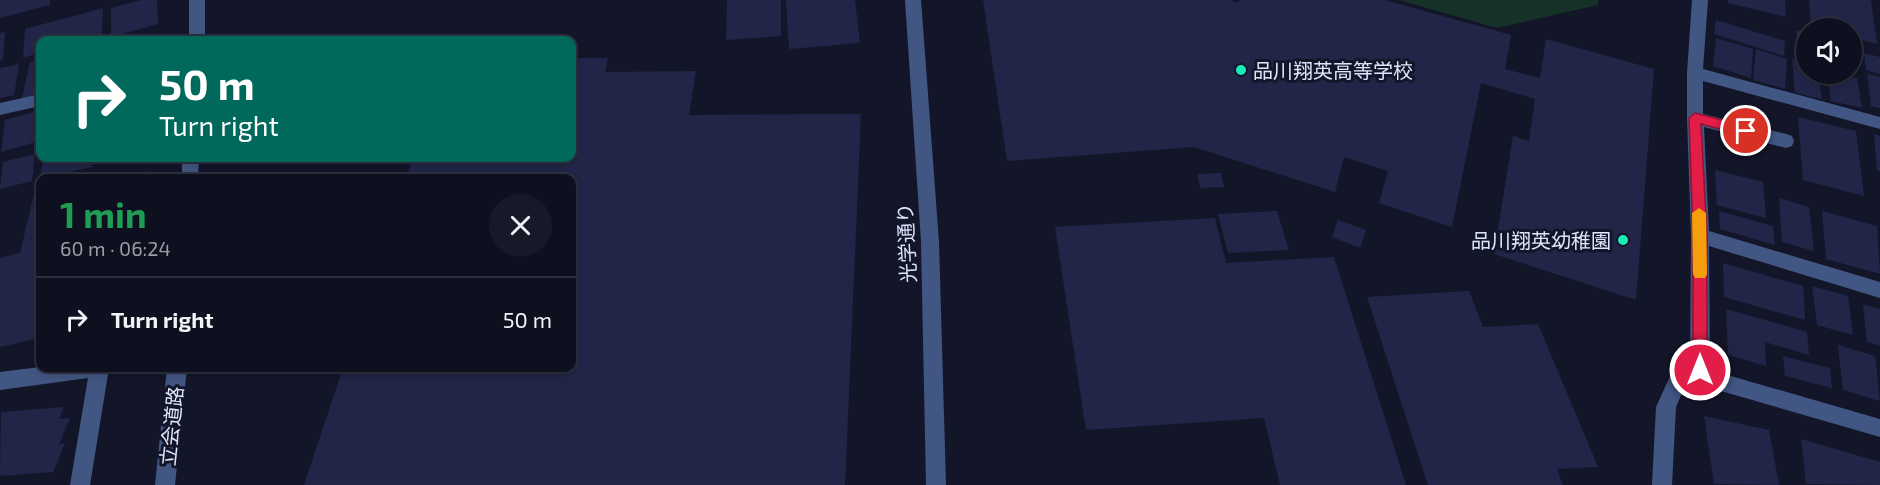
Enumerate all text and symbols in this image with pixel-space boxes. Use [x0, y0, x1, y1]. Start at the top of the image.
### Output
map controls [1796, 18, 1862, 84]
button: sound [1796, 18, 1862, 84]
text: 50 m [159, 58, 255, 108]
place label: 品川翔英高等学校 [1253, 58, 1413, 82]
icon: right [60, 60, 138, 138]
marker: 品川翔英高等学校 [1234, 63, 1248, 77]
pin [1720, 105, 1771, 156]
text: Turn right [159, 109, 279, 141]
icon: arrive [1729, 114, 1762, 147]
text: 1 min [60, 192, 147, 235]
button: close [489, 194, 552, 257]
street label: 光学通り [892, 202, 920, 284]
place label: 品川翔英幼稚園 [1471, 228, 1611, 252]
marker: 品川翔英幼稚園 [1616, 233, 1630, 247]
text: 60 m · 06:24 [60, 236, 171, 260]
icon: right [60, 303, 93, 336]
text: Turn right [111, 306, 213, 332]
text: 50 m [503, 306, 552, 332]
position arrow [1668, 338, 1732, 402]
street label: 立会道路 [155, 385, 187, 467]

